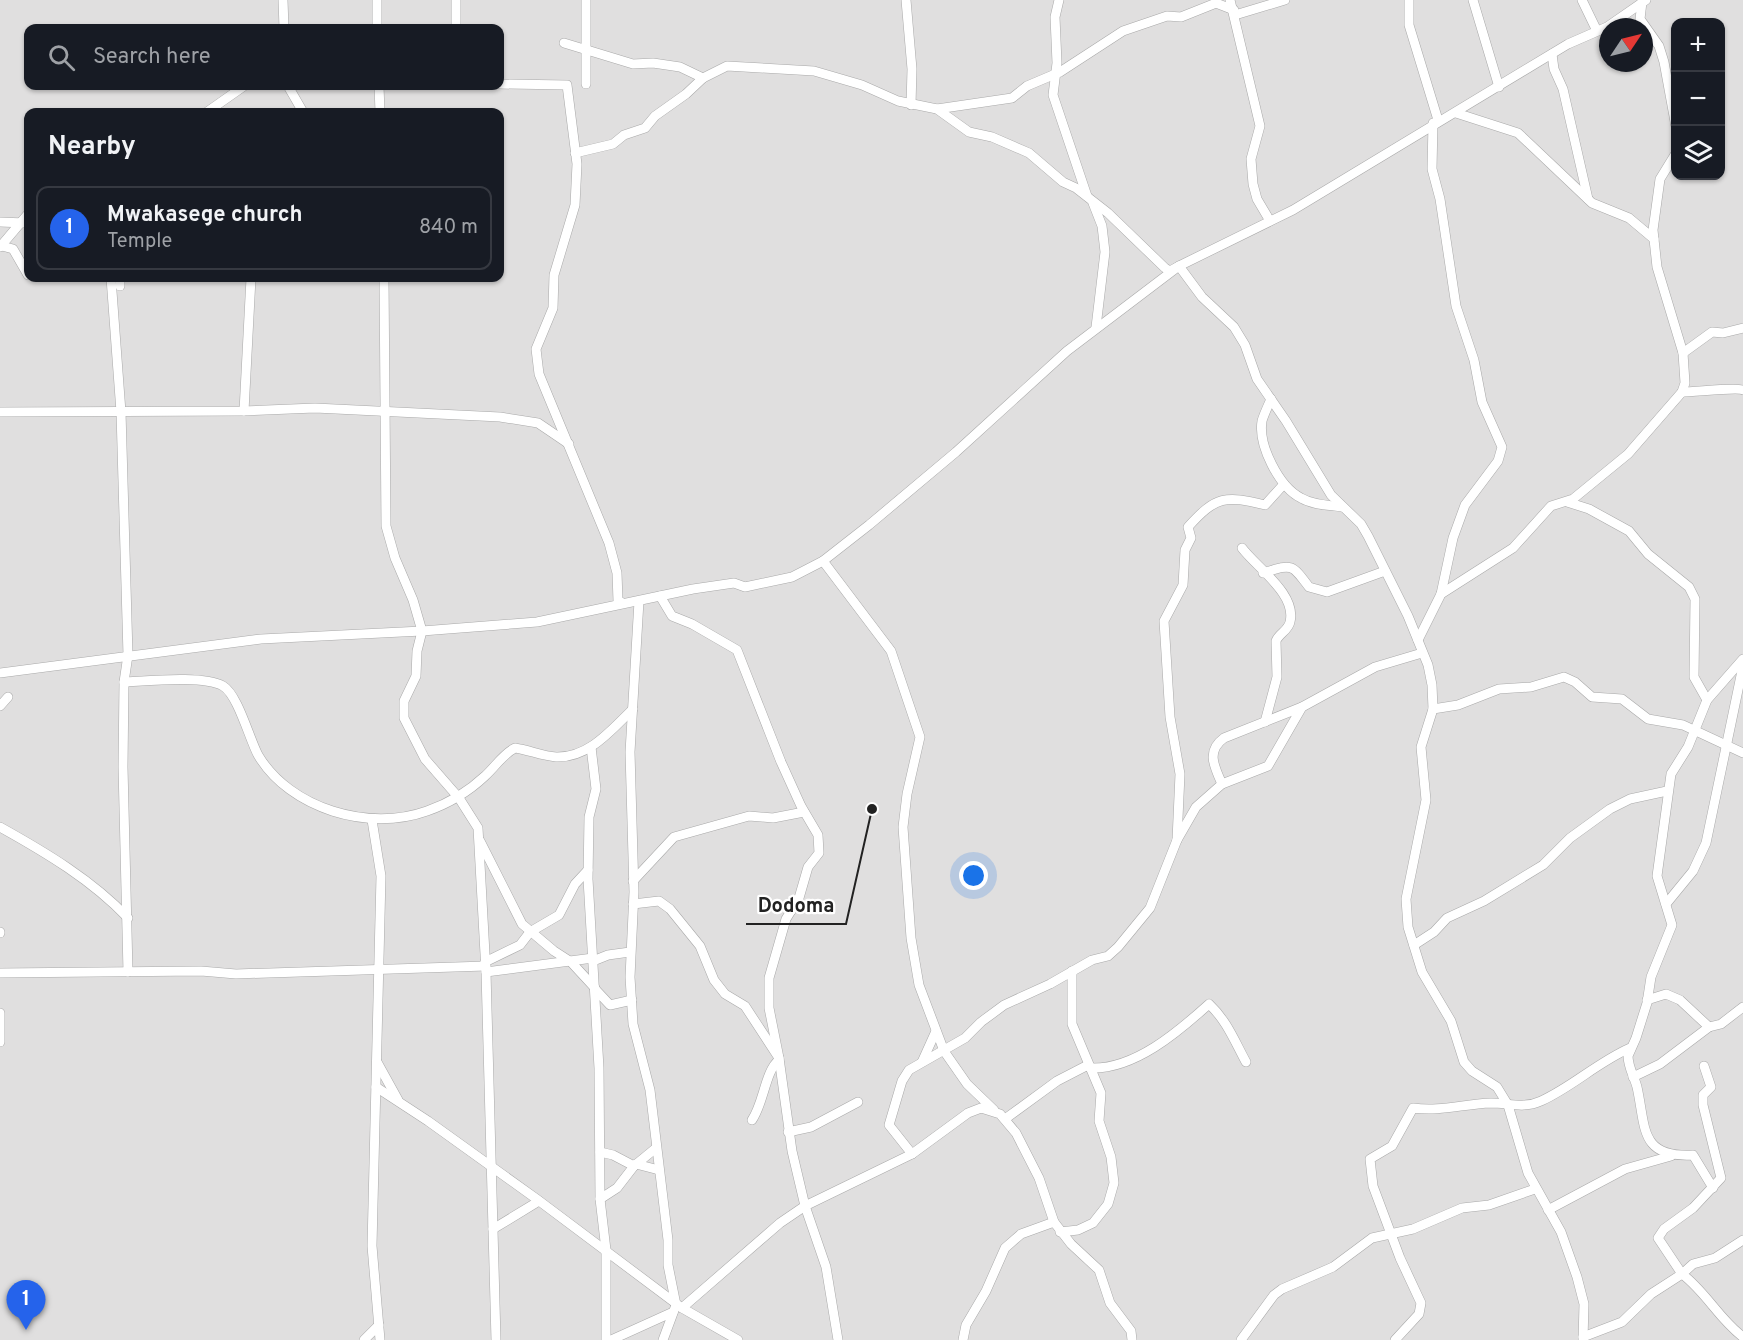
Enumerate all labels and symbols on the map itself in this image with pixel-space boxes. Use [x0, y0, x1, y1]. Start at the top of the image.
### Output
north arrow [1599, 18, 1653, 72]
your location [959, 861, 988, 890]
callout: Dodoma [746, 886, 846, 924]
text: Dodoma [758, 894, 834, 920]
pin: 1 [6, 1280, 46, 1330]

